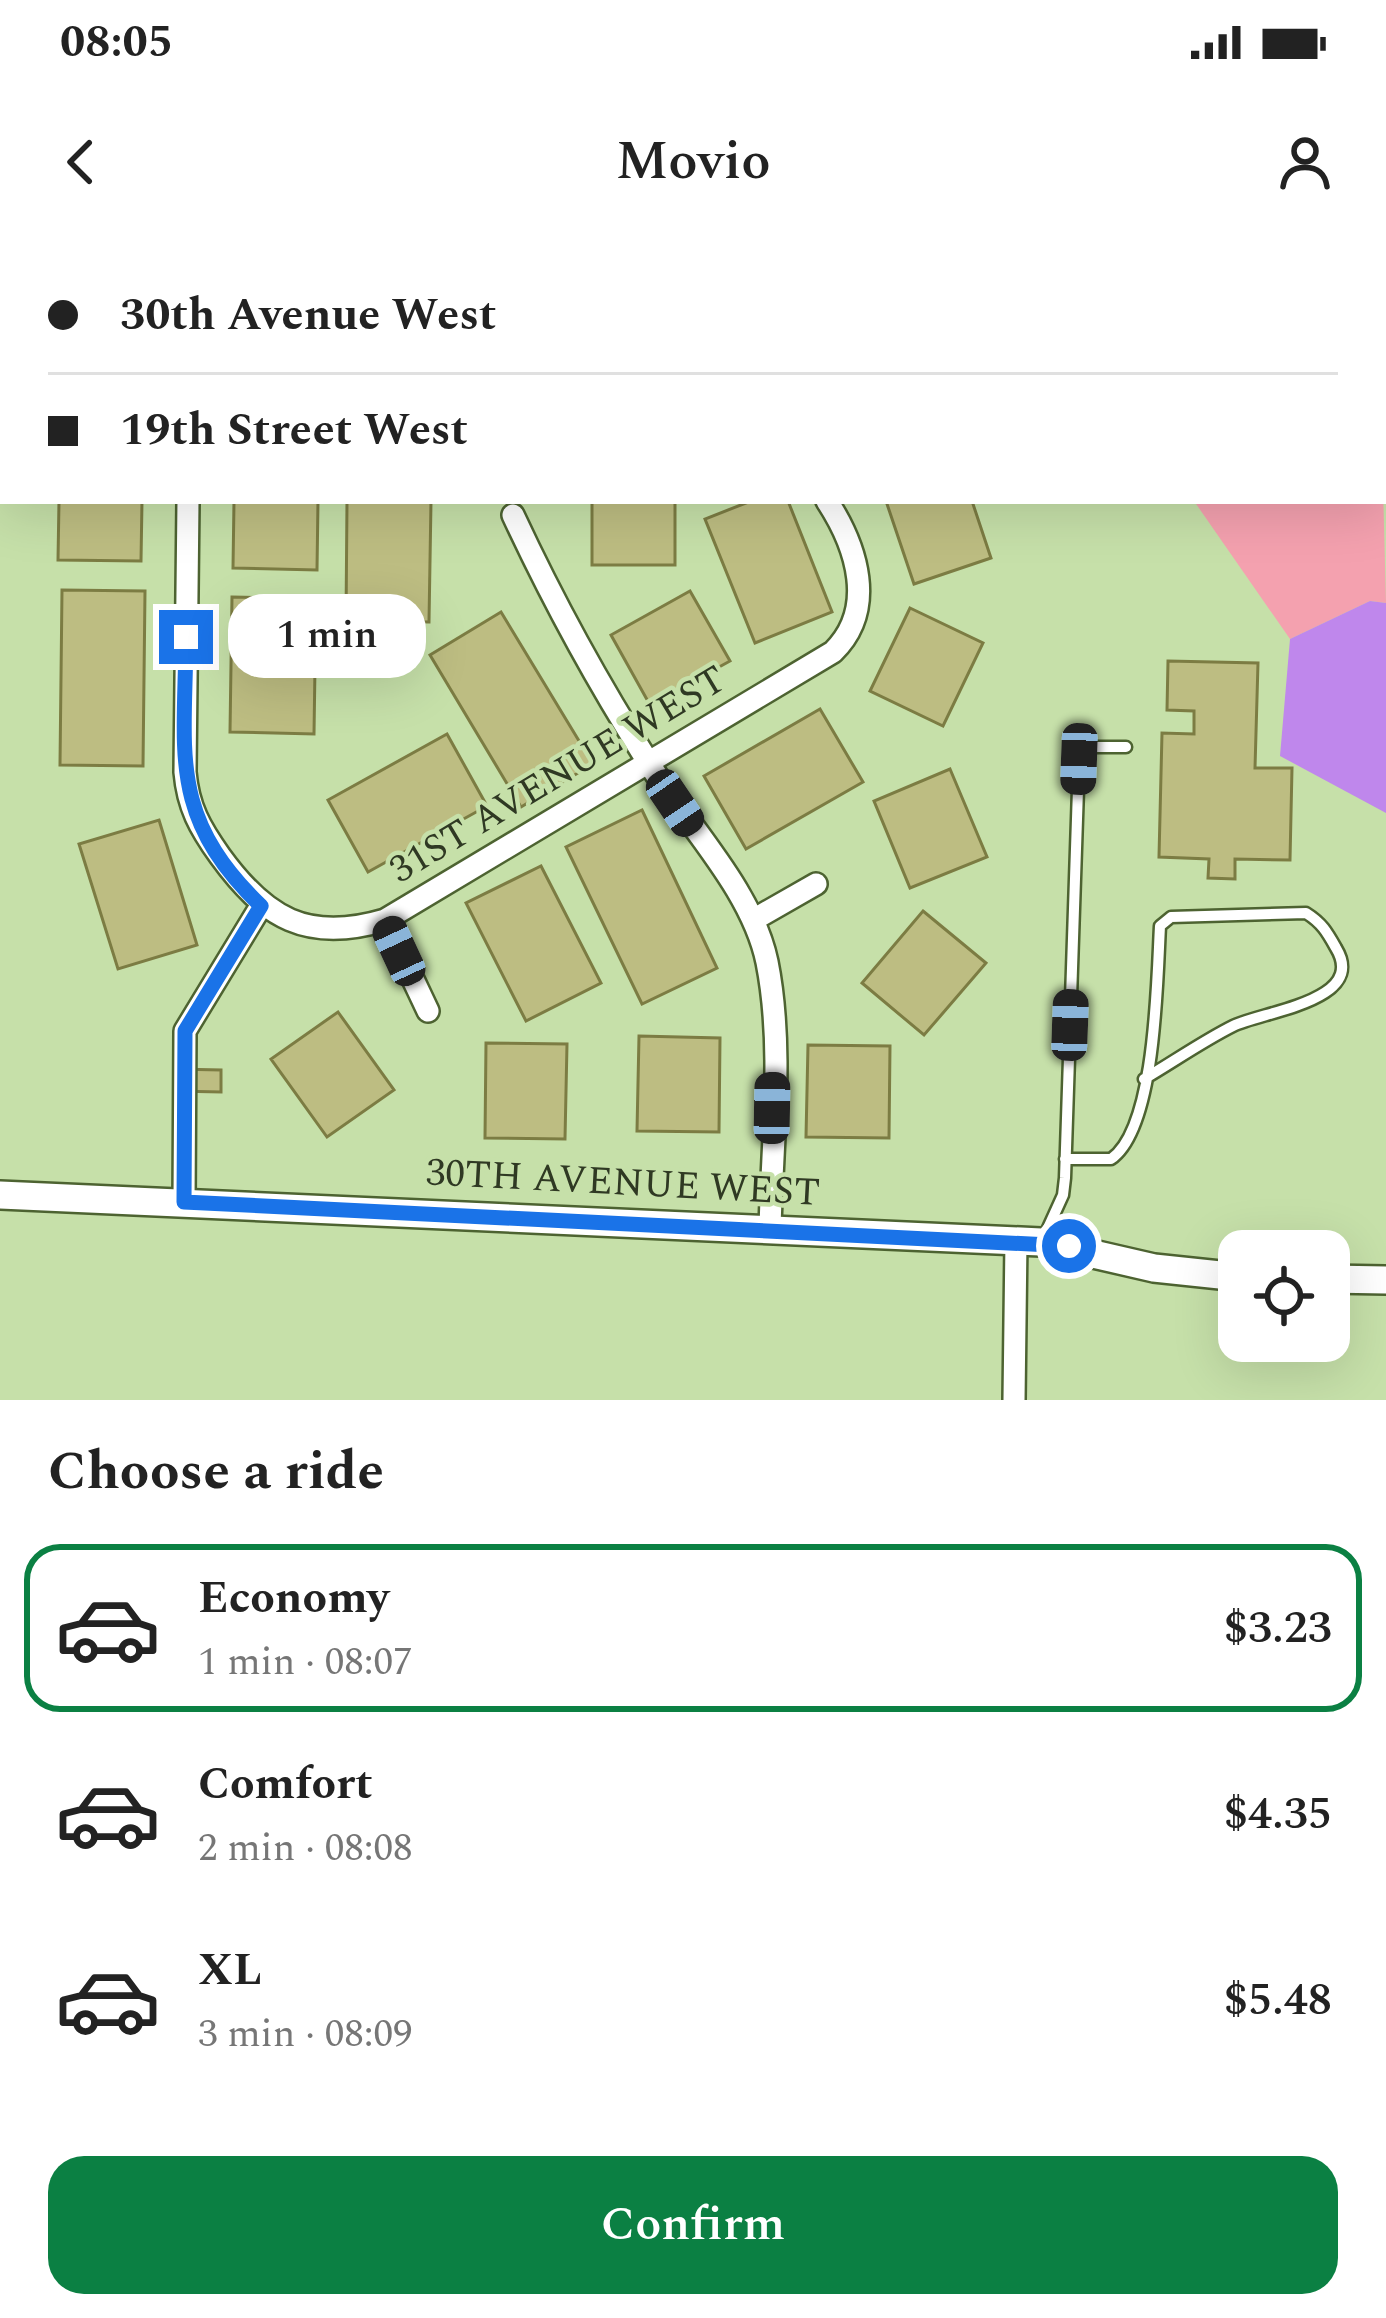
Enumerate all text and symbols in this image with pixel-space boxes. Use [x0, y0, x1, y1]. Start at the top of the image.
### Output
text: 08:05 [60, 8, 173, 77]
text: Movio [615, 121, 771, 203]
icon: back [48, 129, 114, 195]
icon: person [1272, 129, 1338, 195]
text: 30th Avenue West [120, 281, 496, 350]
text: 19th Street West [120, 396, 468, 465]
callout: 1 min [228, 595, 426, 679]
text: 1 min [276, 606, 378, 665]
route end [159, 610, 213, 664]
street label: 31ST AVENUE WEST [378, 651, 738, 899]
car [1060, 722, 1098, 796]
car [640, 763, 710, 843]
car [367, 911, 431, 991]
car [1051, 988, 1089, 1062]
car [753, 1072, 791, 1144]
street label: 30TH AVENUE WEST [424, 1143, 822, 1223]
route start [1042, 1219, 1096, 1273]
map controls [1218, 1230, 1350, 1362]
button: locate [1218, 1230, 1350, 1362]
text: Choose a ride [48, 1431, 384, 1513]
text: Economy [198, 1564, 389, 1633]
icon: car [54, 1574, 162, 1682]
text: $3.23 [1224, 1594, 1332, 1663]
text: 1 min · 08:07 [198, 1633, 413, 1692]
text: Comfort [198, 1750, 373, 1819]
icon: car [54, 1760, 162, 1868]
text: $4.35 [1224, 1780, 1332, 1849]
text: 2 min · 08:08 [198, 1819, 413, 1878]
text: XL [198, 1936, 262, 2005]
icon: car [54, 1946, 162, 2054]
text: $5.48 [1224, 1966, 1332, 2035]
text: 3 min · 08:09 [198, 2005, 413, 2064]
button: Confirm [48, 2156, 1338, 2294]

